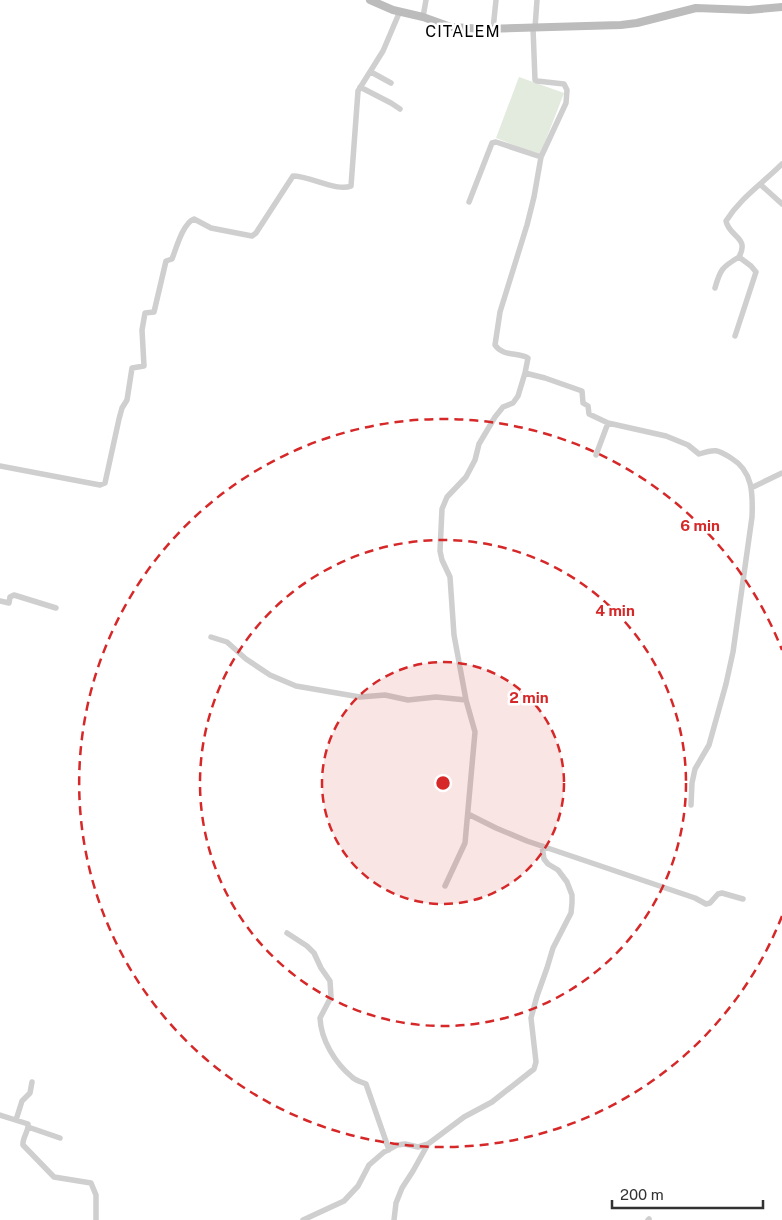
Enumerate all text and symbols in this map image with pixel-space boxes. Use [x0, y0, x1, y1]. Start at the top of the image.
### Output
district label: CITALEM [425, 22, 501, 41]
text: 6 min [680, 517, 720, 534]
text: 4 min [595, 602, 635, 619]
text: 2 min [509, 689, 549, 706]
centre of rings [434, 774, 452, 792]
scale bar [612, 1178, 763, 1210]
text: 200 m [620, 1186, 664, 1203]

